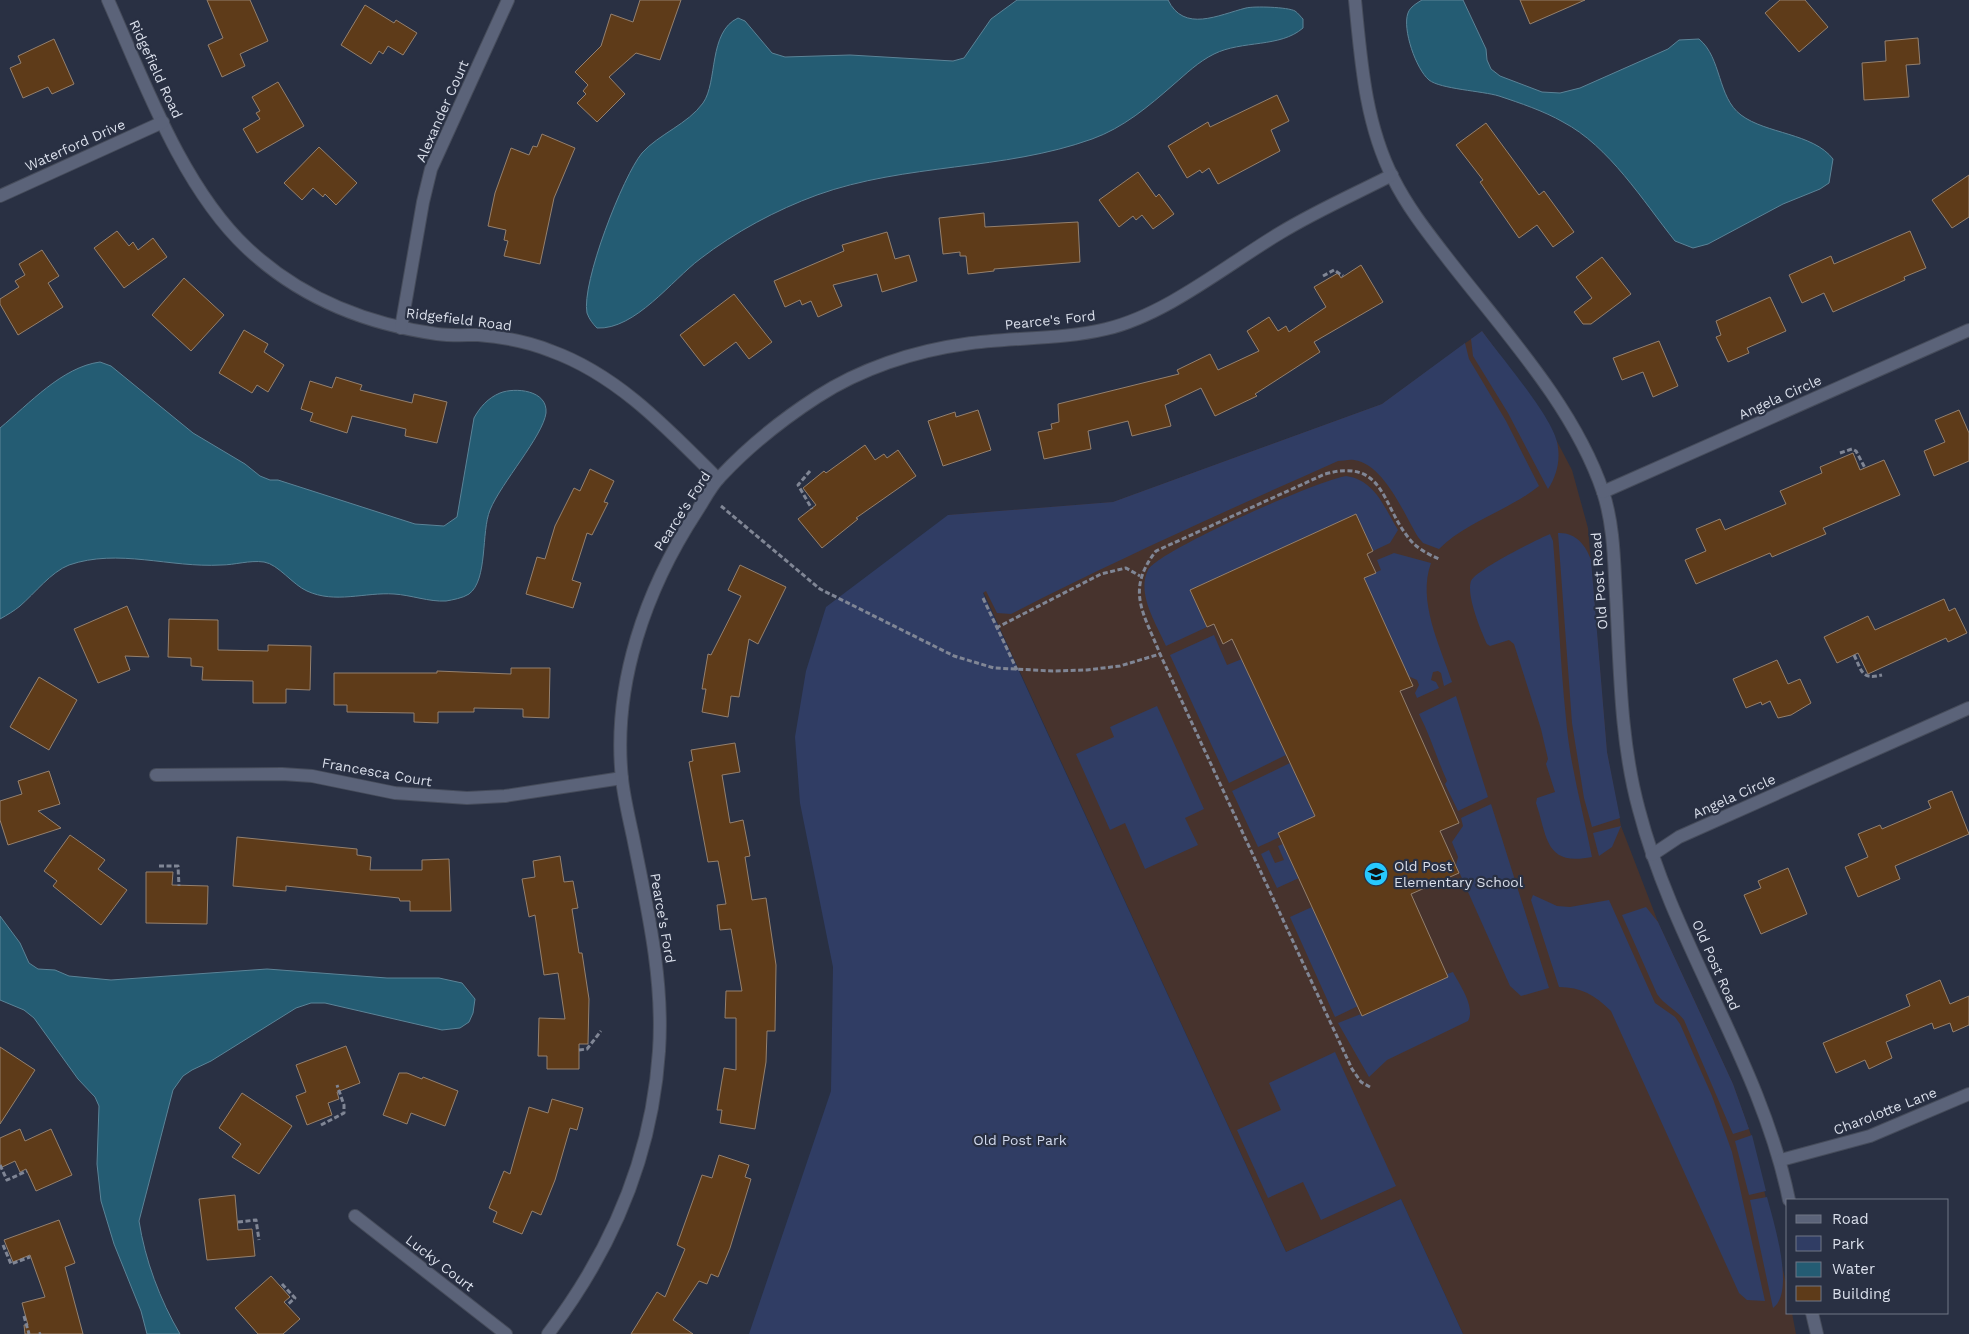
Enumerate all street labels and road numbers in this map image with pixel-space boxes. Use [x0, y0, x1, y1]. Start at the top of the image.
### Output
street label: Ridgefield Road [126, 17, 186, 121]
street label: Alexander Court [412, 57, 472, 165]
street label: Waterford Drive [23, 116, 127, 174]
street label: Ridgefield Road [405, 305, 513, 333]
street label: Pearce's Ford [1004, 307, 1096, 333]
street label: Angela Circle [1736, 372, 1824, 422]
street label: Pearce's Ford [650, 468, 714, 554]
street label: Old Post Road [1588, 532, 1610, 630]
street label: Francesca Court [321, 754, 433, 790]
street label: Angela Circle [1690, 771, 1778, 821]
street label: Pearce's Ford [647, 872, 679, 964]
street label: Old Post Road [1689, 917, 1743, 1013]
street label: Charolotte Lane [1831, 1084, 1939, 1138]
street label: Lucky Court [403, 1231, 477, 1295]

